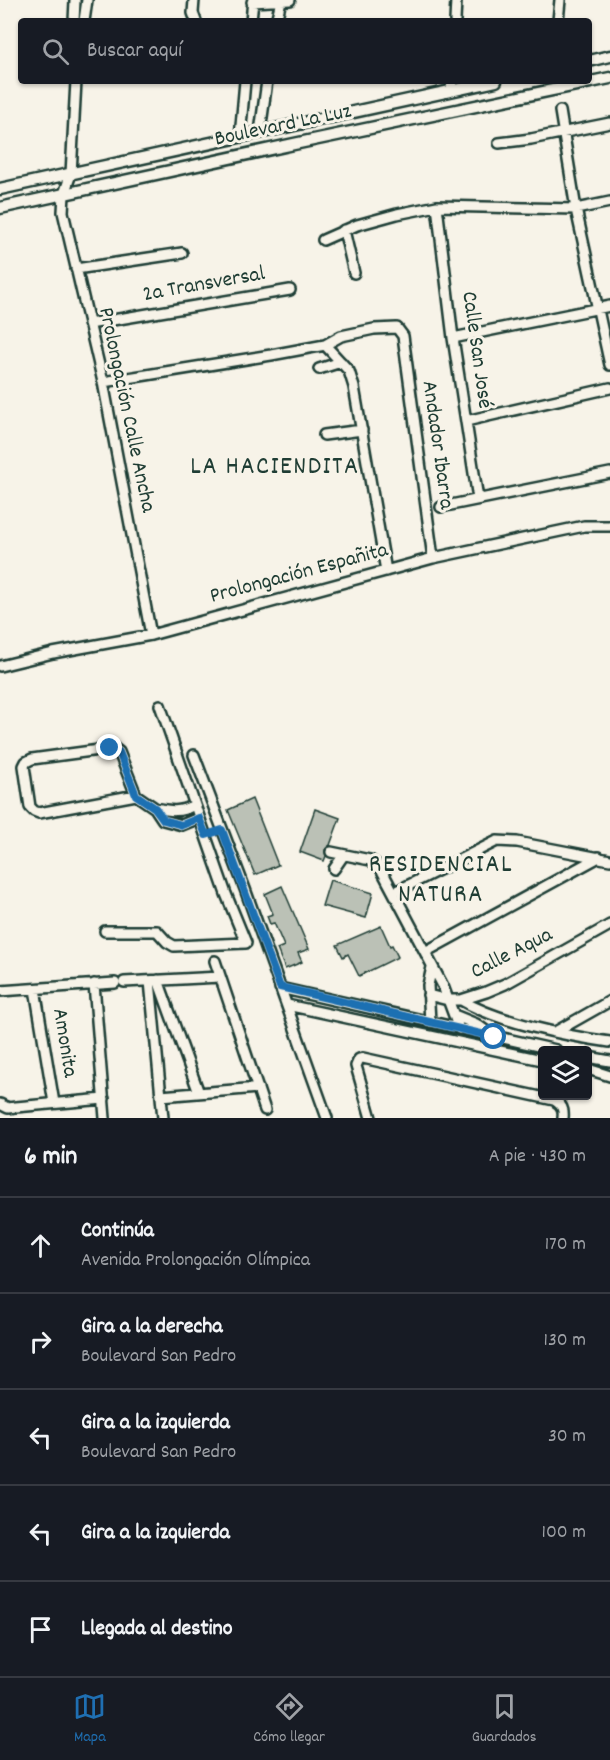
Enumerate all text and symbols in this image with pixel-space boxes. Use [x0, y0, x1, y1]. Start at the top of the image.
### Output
search box [18, 18, 592, 84]
icon: search [39, 35, 72, 68]
text: Buscar aquí [87, 36, 182, 67]
street label: Boulevard La Luz [212, 96, 355, 156]
street label: 2a Transversal [140, 259, 268, 311]
street label: Calle San José [452, 289, 500, 411]
street label: Prolongación Calle Ancha [89, 305, 163, 516]
street label: Andador Ibarra [413, 379, 461, 512]
district label: LA HACIENDITA [190, 449, 360, 486]
street label: Prolongación Españita [206, 535, 392, 613]
route end [96, 734, 122, 760]
district label: RESIDENCIAL NATURA [369, 847, 513, 914]
street label: Calle Aqua [466, 920, 559, 988]
street label: Amonita [43, 1006, 85, 1080]
route start [480, 1023, 506, 1049]
map controls [538, 1046, 592, 1100]
button: layers [538, 1046, 592, 1100]
text: 6 min [24, 1139, 77, 1176]
text: A pie · 430 m [489, 1143, 586, 1171]
text: Continúa [81, 1216, 154, 1247]
icon: ahead [24, 1229, 57, 1262]
text: 170 m [545, 1231, 586, 1259]
text: Avenida Prolongación Olímpica [81, 1247, 310, 1275]
text: Gira a la derecha [81, 1312, 223, 1343]
icon: right [24, 1325, 57, 1358]
text: 130 m [544, 1327, 586, 1355]
text: Boulevard San Pedro [81, 1343, 236, 1371]
text: Gira a la izquierda [81, 1408, 230, 1439]
icon: left [24, 1421, 57, 1454]
text: 30 m [548, 1423, 586, 1451]
text: Boulevard San Pedro [81, 1439, 236, 1467]
icon: left [24, 1517, 57, 1550]
text: Gira a la izquierda [81, 1518, 230, 1549]
text: 100 m [542, 1519, 586, 1547]
icon: arrive [24, 1613, 57, 1646]
text: Llegada al destino [81, 1614, 233, 1645]
tab: Mapa [73, 1690, 106, 1749]
tab: Cómo llegar [253, 1690, 325, 1749]
tab: Guardados [472, 1690, 537, 1749]

